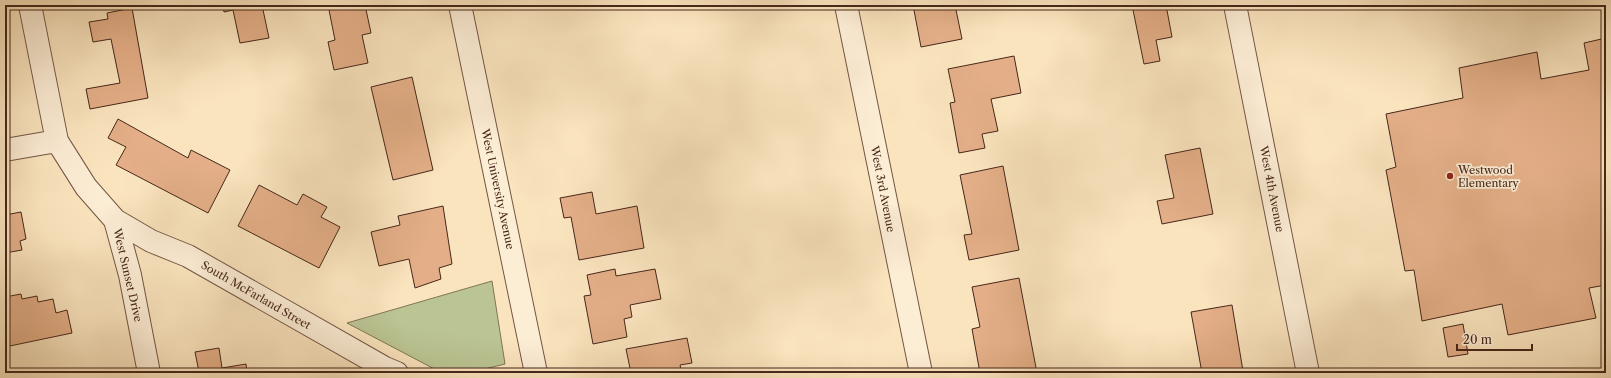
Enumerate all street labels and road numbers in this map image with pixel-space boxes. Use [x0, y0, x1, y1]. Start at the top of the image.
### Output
street label: West University Avenue [478, 126, 518, 251]
street label: West 3rd Avenue [868, 144, 898, 233]
street label: West 4th Avenue [1257, 144, 1287, 233]
street label: West Sunset Drive [110, 226, 146, 323]
street label: South McFarland Street [199, 258, 313, 332]

